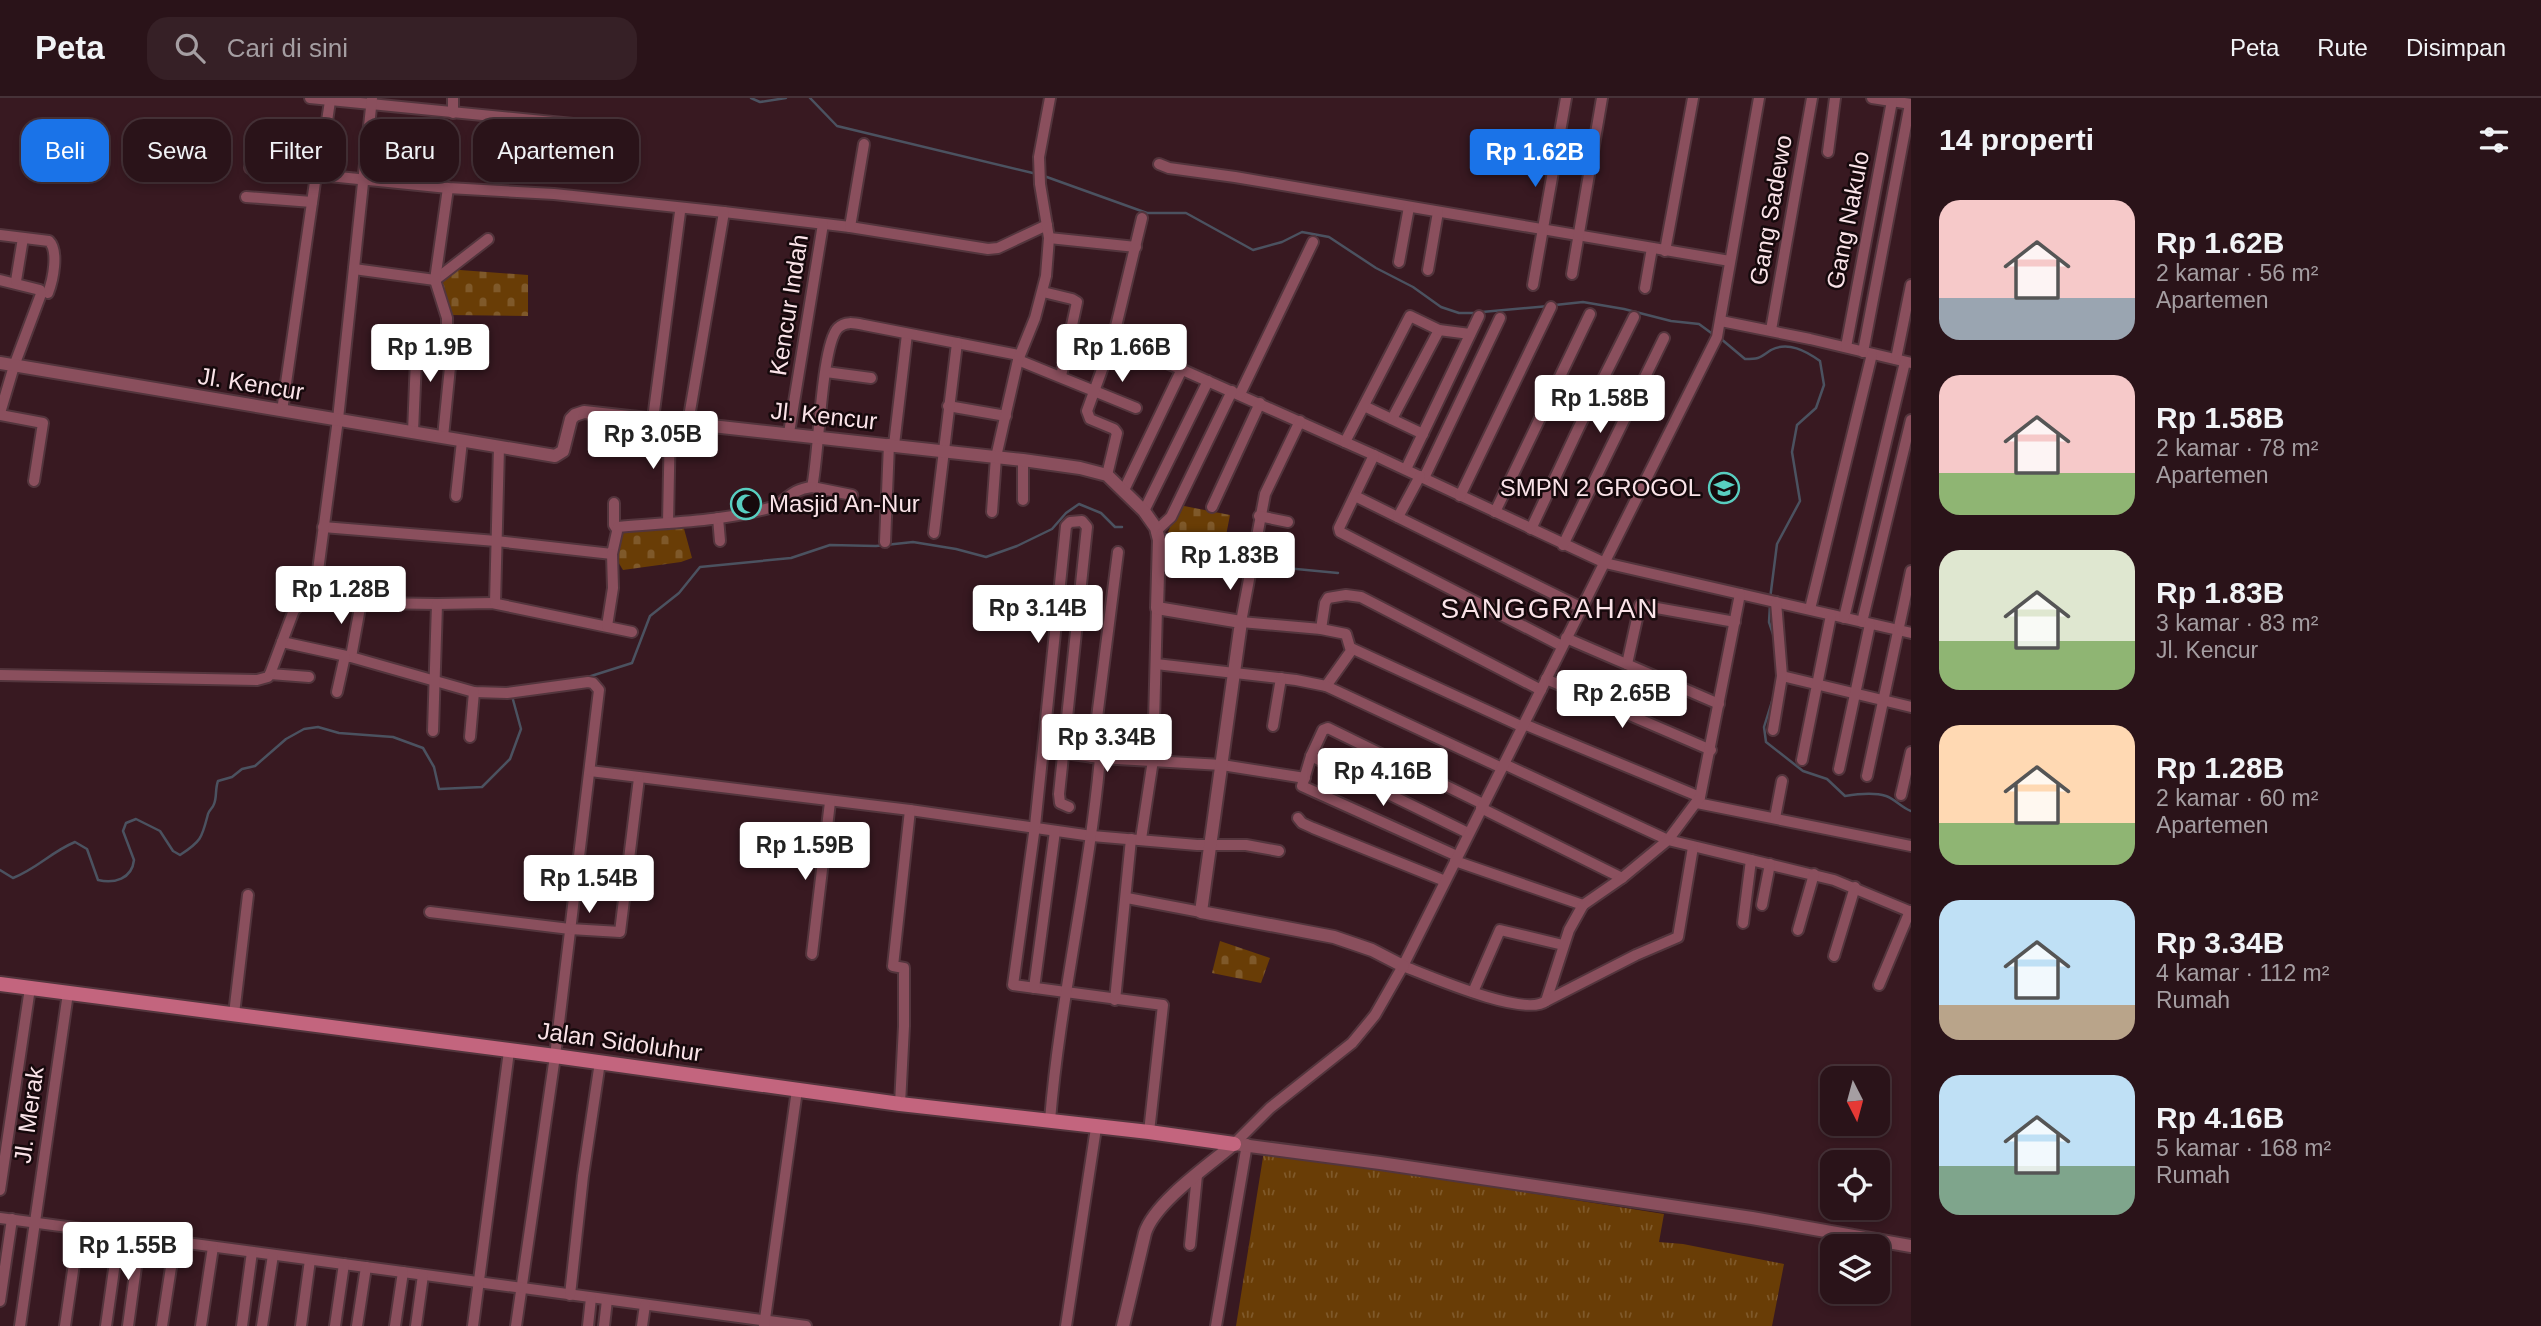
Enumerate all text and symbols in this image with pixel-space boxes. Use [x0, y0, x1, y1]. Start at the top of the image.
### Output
search box [147, 17, 637, 80]
text: Peta [35, 29, 105, 66]
icon: search [171, 29, 209, 67]
text: Cari di sini [227, 33, 348, 63]
text: Peta [2230, 34, 2279, 61]
text: Rute [2317, 34, 2368, 61]
text: Disimpan [2406, 34, 2506, 61]
chip: Beli [21, 119, 109, 182]
chip: Sewa [123, 119, 231, 182]
chip: Filter [245, 119, 346, 182]
chip: Baru [360, 119, 459, 182]
chip: Apartemen [473, 119, 639, 182]
icon: filters [2475, 121, 2513, 159]
text: 14 properti [1939, 123, 2094, 156]
pin: Rp 1.62B [1463, 130, 1607, 189]
street label: Gang Sadewo [1744, 133, 1797, 287]
text: Rp 1.62B [1486, 139, 1584, 165]
street label: Gang Nakulo [1821, 149, 1874, 291]
text: Rp 1.62B [2156, 226, 2284, 259]
icon: home [1995, 228, 2079, 312]
street label: Kencur Indah [764, 232, 813, 378]
text: 2 kamar · 56 m² [2156, 260, 2318, 286]
text: Apartemen [2156, 287, 2269, 313]
pin: Rp 1.9B [365, 324, 495, 384]
pin: Rp 1.66B [1050, 324, 1194, 384]
text: Rp 1.9B [387, 334, 473, 360]
text: Rp 1.66B [1073, 334, 1171, 360]
street label: Jl. Kencur [196, 362, 306, 405]
pin: Rp 1.58B [1528, 376, 1672, 435]
text: Rp 1.58B [1551, 385, 1649, 411]
street label: Jl. Kencur [770, 396, 879, 435]
text: Rp 1.58B [2156, 401, 2284, 434]
icon: home [1995, 403, 2079, 487]
pin: Rp 3.05B [581, 412, 725, 471]
text: Rp 3.05B [604, 421, 702, 447]
text: 2 kamar · 78 m² [2156, 435, 2318, 461]
text: Apartemen [2156, 462, 2269, 488]
school or university icon: SMPN 2 GROGOL [1707, 471, 1741, 505]
place label: SMPN 2 GROGOL [1500, 474, 1701, 501]
mosque icon: Masjid An-Nur [729, 487, 763, 521]
place label: Masjid An-Nur [769, 490, 920, 517]
pin: Rp 1.83B [1158, 532, 1302, 592]
text: Rp 1.83B [1181, 542, 1279, 568]
pin: Rp 1.28B [269, 566, 413, 626]
text: Rp 1.28B [292, 576, 390, 602]
text: Rp 1.83B [2156, 576, 2284, 609]
icon: home [1995, 578, 2079, 662]
pin: Rp 3.14B [966, 586, 1110, 645]
district label: SANGGRAHAN [1440, 593, 1660, 624]
text: Rp 3.14B [989, 595, 1087, 621]
text: 3 kamar · 83 m² [2156, 610, 2318, 636]
text: Jl. Kencur [2156, 637, 2258, 663]
pin: Rp 2.65B [1550, 670, 1694, 730]
text: Rp 2.65B [1573, 680, 1671, 706]
pin: Rp 3.34B [1035, 714, 1179, 774]
text: Rp 3.34B [1058, 724, 1156, 750]
pin: Rp 4.16B [1311, 748, 1455, 808]
text: Rp 1.28B [2156, 751, 2284, 784]
icon: home [1995, 753, 2079, 837]
text: Rp 4.16B [1334, 758, 1432, 784]
text: 2 kamar · 60 m² [2156, 785, 2318, 811]
text: Apartemen [2156, 812, 2269, 838]
pin: Rp 1.59B [733, 822, 877, 882]
text: Rp 1.59B [756, 832, 854, 858]
pin: Rp 1.54B [517, 856, 661, 915]
text: Rp 1.54B [540, 865, 638, 891]
text: Rp 3.34B [2156, 926, 2284, 959]
icon: home [1995, 928, 2079, 1012]
text: 4 kamar · 112 m² [2156, 960, 2329, 986]
text: Rumah [2156, 987, 2230, 1013]
street label: Jalan Sidoluhur [536, 1017, 704, 1066]
street label: Jl. Merak [8, 1064, 49, 1165]
north arrow [1820, 1066, 1890, 1136]
map controls [1820, 1066, 1890, 1304]
text: Rp 4.16B [2156, 1101, 2284, 1134]
icon: home [1995, 1103, 2079, 1187]
text: 5 kamar · 168 m² [2156, 1135, 2331, 1161]
button: locate [1820, 1150, 1890, 1220]
text: Rumah [2156, 1162, 2230, 1188]
pin: Rp 1.55B [56, 1222, 200, 1282]
text: Rp 1.55B [79, 1232, 177, 1258]
button: layers [1820, 1234, 1890, 1304]

